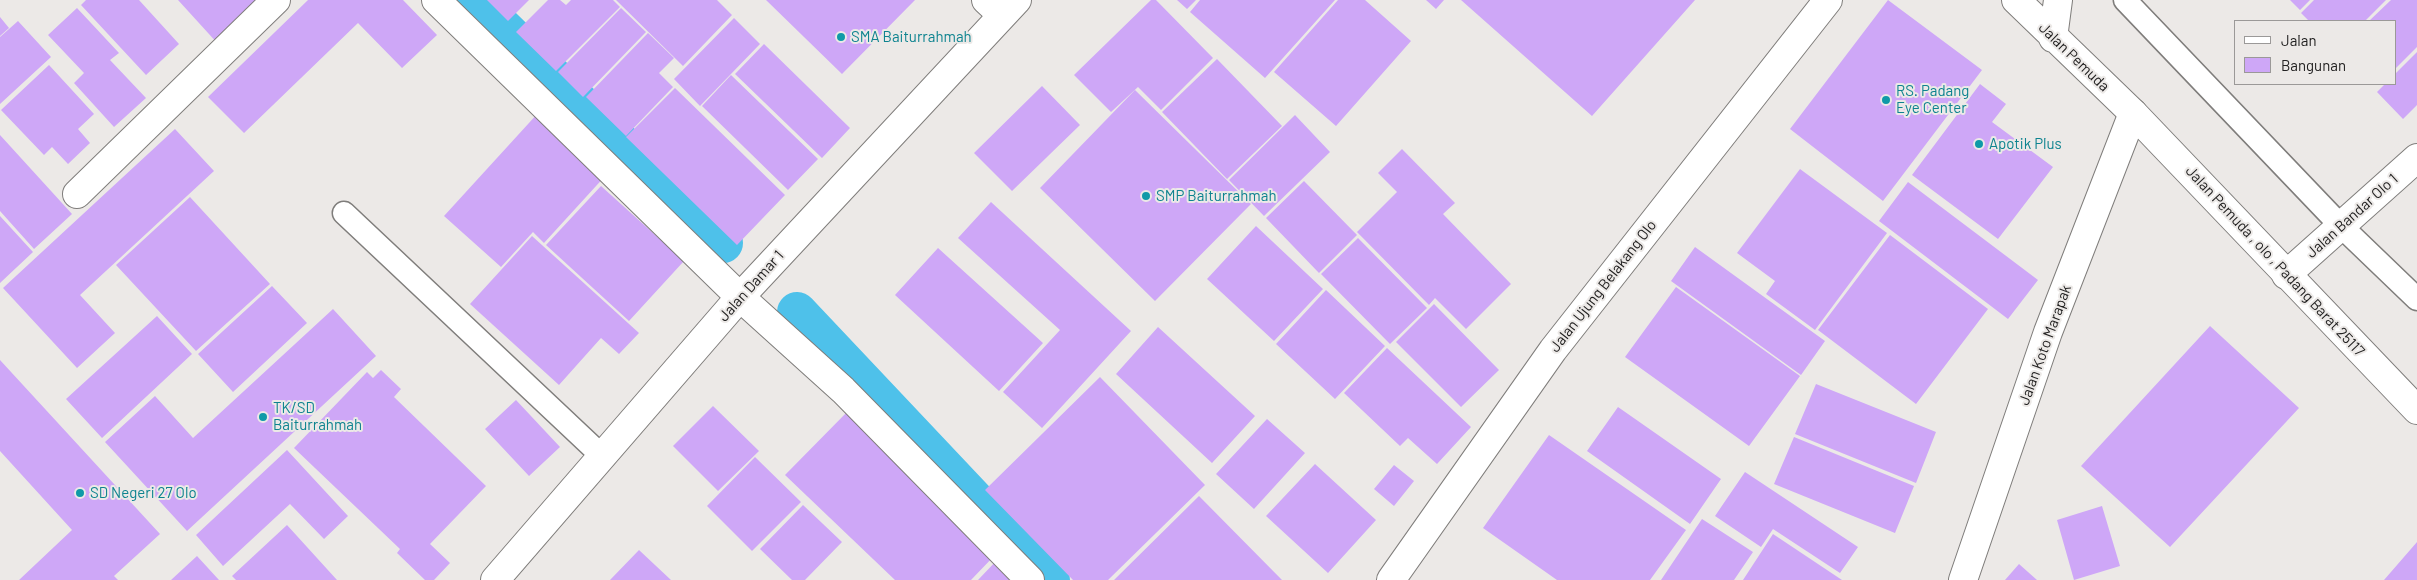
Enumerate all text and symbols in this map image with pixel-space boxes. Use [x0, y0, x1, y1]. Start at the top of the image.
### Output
street label: Jalan Pemuda [2035, 19, 2113, 95]
legend [2234, 20, 2397, 85]
place label: SMA Baiturrahmah [851, 28, 972, 46]
marker: SMA Baiturrahmah [835, 31, 847, 43]
text: Jalan [2281, 31, 2317, 49]
text: Bangunan [2281, 56, 2346, 74]
place label: RS. Padang Eye Center [1896, 82, 1969, 117]
marker: RS. Padang Eye Center [1880, 94, 1892, 106]
place label: Apotik Plus [1989, 135, 2062, 153]
marker: Apotik Plus [1973, 138, 1985, 150]
street label: Jalan Pemuda , olo , Padang Barat 25117 [2182, 162, 2368, 360]
street label: Jalan Bandar Olo 1 [2303, 170, 2401, 262]
place label: SMP Baiturrahmah [1156, 187, 1276, 205]
marker: SMP Baiturrahmah [1140, 190, 1152, 202]
street label: Jalan Ujung Belakang Olo [1546, 216, 1660, 356]
street label: Jalan Damar 1 [714, 247, 788, 325]
street label: Jalan Koto Marapak [2015, 282, 2075, 408]
place label: TK/SD Baiturrahmah [273, 399, 362, 434]
marker: TK/SD Baiturrahmah [257, 411, 269, 423]
place label: SD Negeri 27 Olo [90, 484, 197, 502]
marker: SD Negeri 27 Olo [74, 487, 86, 499]

